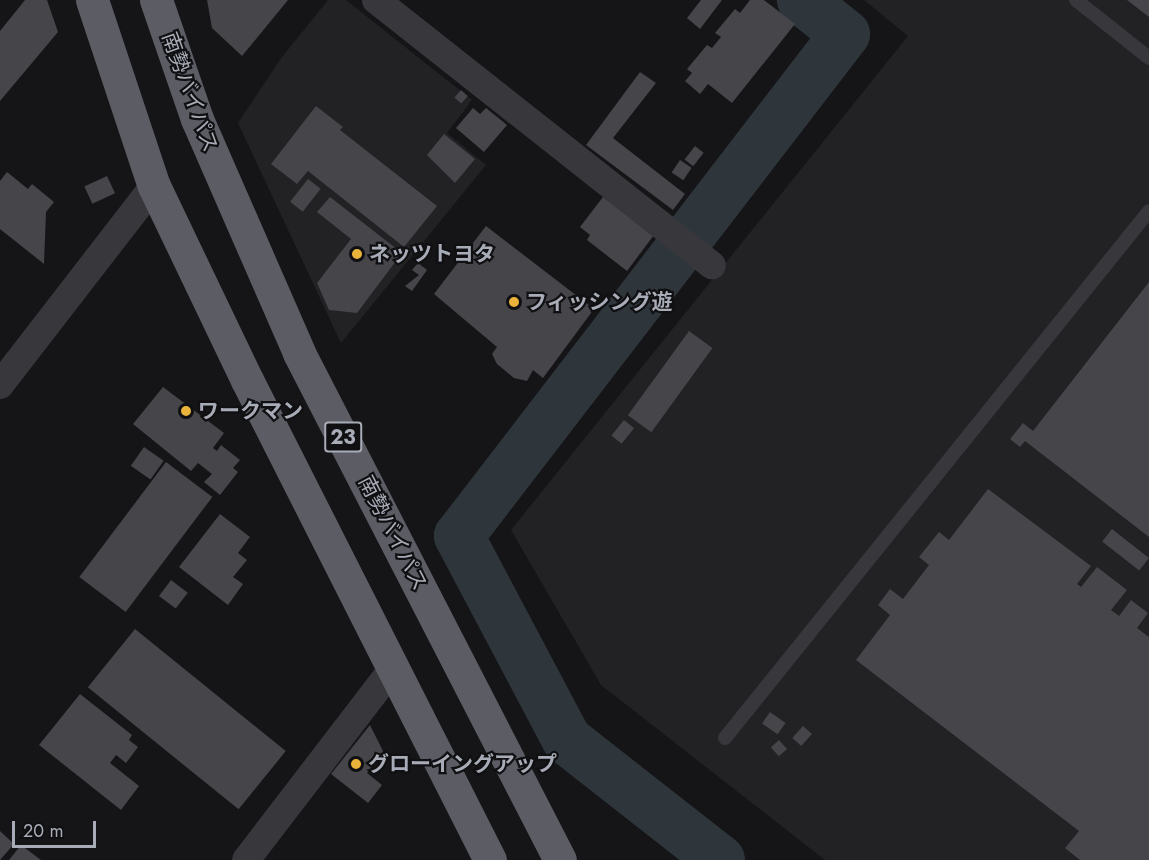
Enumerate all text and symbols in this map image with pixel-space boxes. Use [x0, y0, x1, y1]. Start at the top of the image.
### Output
street label: 南勢バイパス [157, 28, 223, 156]
place label: ネッツトヨタ [369, 241, 495, 267]
marker: ネッツトヨタ [350, 247, 364, 261]
place label: フィッシング遊 [526, 289, 673, 315]
marker: フィッシング遊 [507, 295, 521, 309]
place label: ワークマン [198, 398, 303, 424]
marker: ワークマン [179, 404, 193, 418]
road number: 23 [324, 420, 362, 454]
street label: 南勢バイパス [353, 471, 433, 595]
place label: グローイングアップ [368, 751, 557, 777]
marker: グローイングアップ [349, 757, 363, 771]
scale bar [15, 809, 99, 847]
text: 20 m [23, 818, 63, 844]

